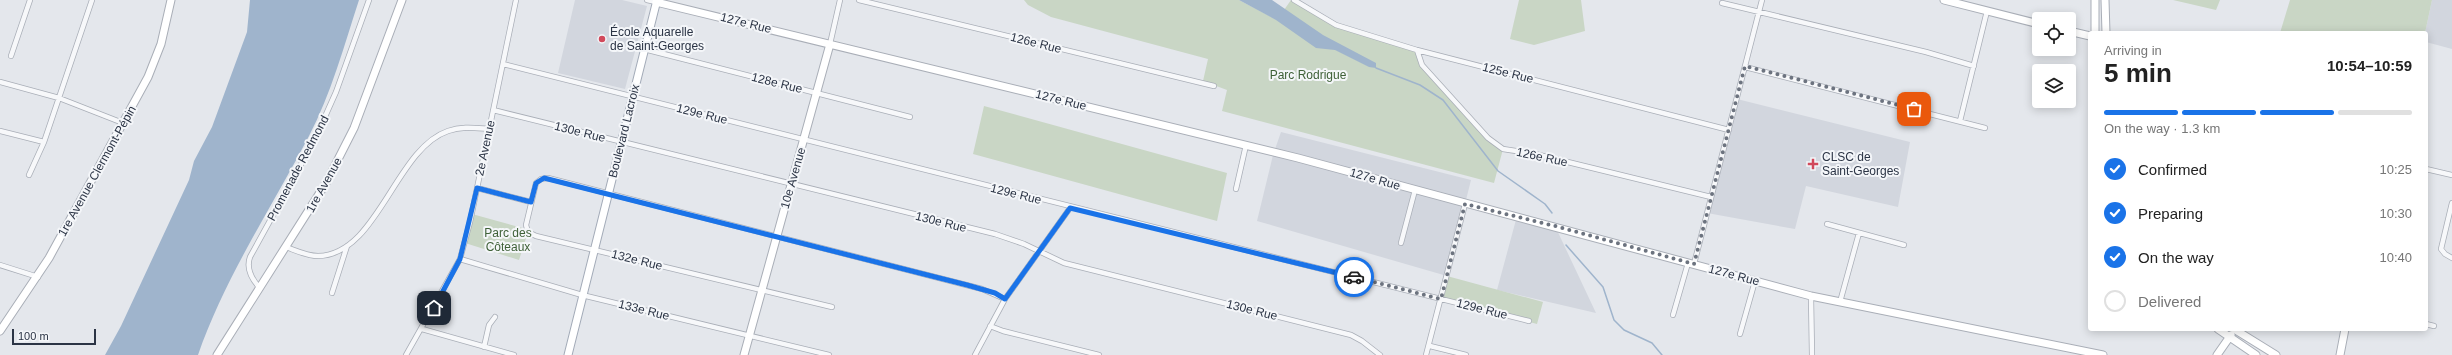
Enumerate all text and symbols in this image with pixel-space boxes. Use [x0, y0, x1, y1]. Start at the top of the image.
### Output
street label: 127e Rue [719, 10, 773, 36]
map controls [2032, 12, 2076, 108]
button: locate [2032, 12, 2076, 56]
place label: École Aquarelle de Saint-Georges [610, 24, 704, 53]
street label: 126e Rue [1009, 30, 1063, 56]
marker: École Aquarelle de Saint-Georges [597, 34, 607, 44]
text: Arriving in [2104, 43, 2162, 58]
text: 10:54–10:59 [2327, 57, 2412, 74]
text: 5 min [2104, 58, 2172, 88]
street label: 125e Rue [1481, 60, 1535, 86]
button: layers [2032, 64, 2076, 108]
park label: Parc Rodrigue [1270, 68, 1347, 82]
street label: 128e Rue [750, 70, 804, 96]
street label: Boulevard Lacroix [606, 83, 642, 179]
street label: 127e Rue [1034, 87, 1088, 113]
pin [1897, 92, 1931, 126]
icon: bag [1903, 98, 1925, 120]
street label: 129e Rue [675, 101, 729, 127]
street label: 1re Avenue Clermont-Pépin [55, 103, 139, 239]
street label: Promenade Redmond [264, 113, 332, 223]
street label: 2e Avenue [472, 119, 498, 177]
street label: 130e Rue [553, 119, 607, 145]
text: On the way · 1.3 km [2104, 121, 2220, 136]
street label: 10e Avenue [778, 145, 809, 210]
street label: 126e Rue [1515, 145, 1569, 169]
place label: CLSC de Saint-Georges [1822, 150, 1899, 178]
street label: 1re Avenue [303, 155, 345, 215]
marker: CLSC de Saint-Georges [1807, 158, 1819, 170]
icon: check [2104, 158, 2126, 180]
text: Confirmed [2138, 161, 2207, 178]
text: 10:25 [2379, 162, 2412, 177]
street label: 127e Rue [1348, 165, 1402, 193]
street label: 129e Rue [989, 181, 1043, 207]
icon: check [2104, 202, 2126, 224]
text: Preparing [2138, 205, 2203, 222]
text: 10:30 [2379, 206, 2412, 221]
street label: 130e Rue [914, 209, 968, 235]
park label: Parc des Côteaux [484, 226, 532, 254]
icon: check [2104, 246, 2126, 268]
street label: 132e Rue [610, 247, 664, 273]
text: On the way [2138, 249, 2214, 266]
text: 10:40 [2379, 250, 2412, 265]
courier [1334, 257, 1374, 297]
street label: 127e Rue [1707, 262, 1761, 289]
icon: car [1343, 266, 1365, 288]
pin [417, 291, 451, 325]
text: Delivered [2138, 293, 2201, 310]
street label: 129e Rue [1455, 296, 1509, 322]
icon: home [423, 297, 445, 319]
street label: 133e Rue [617, 297, 671, 323]
street label: 130e Rue [1225, 297, 1279, 323]
scale bar [12, 327, 96, 346]
text: 100 m [18, 330, 49, 342]

